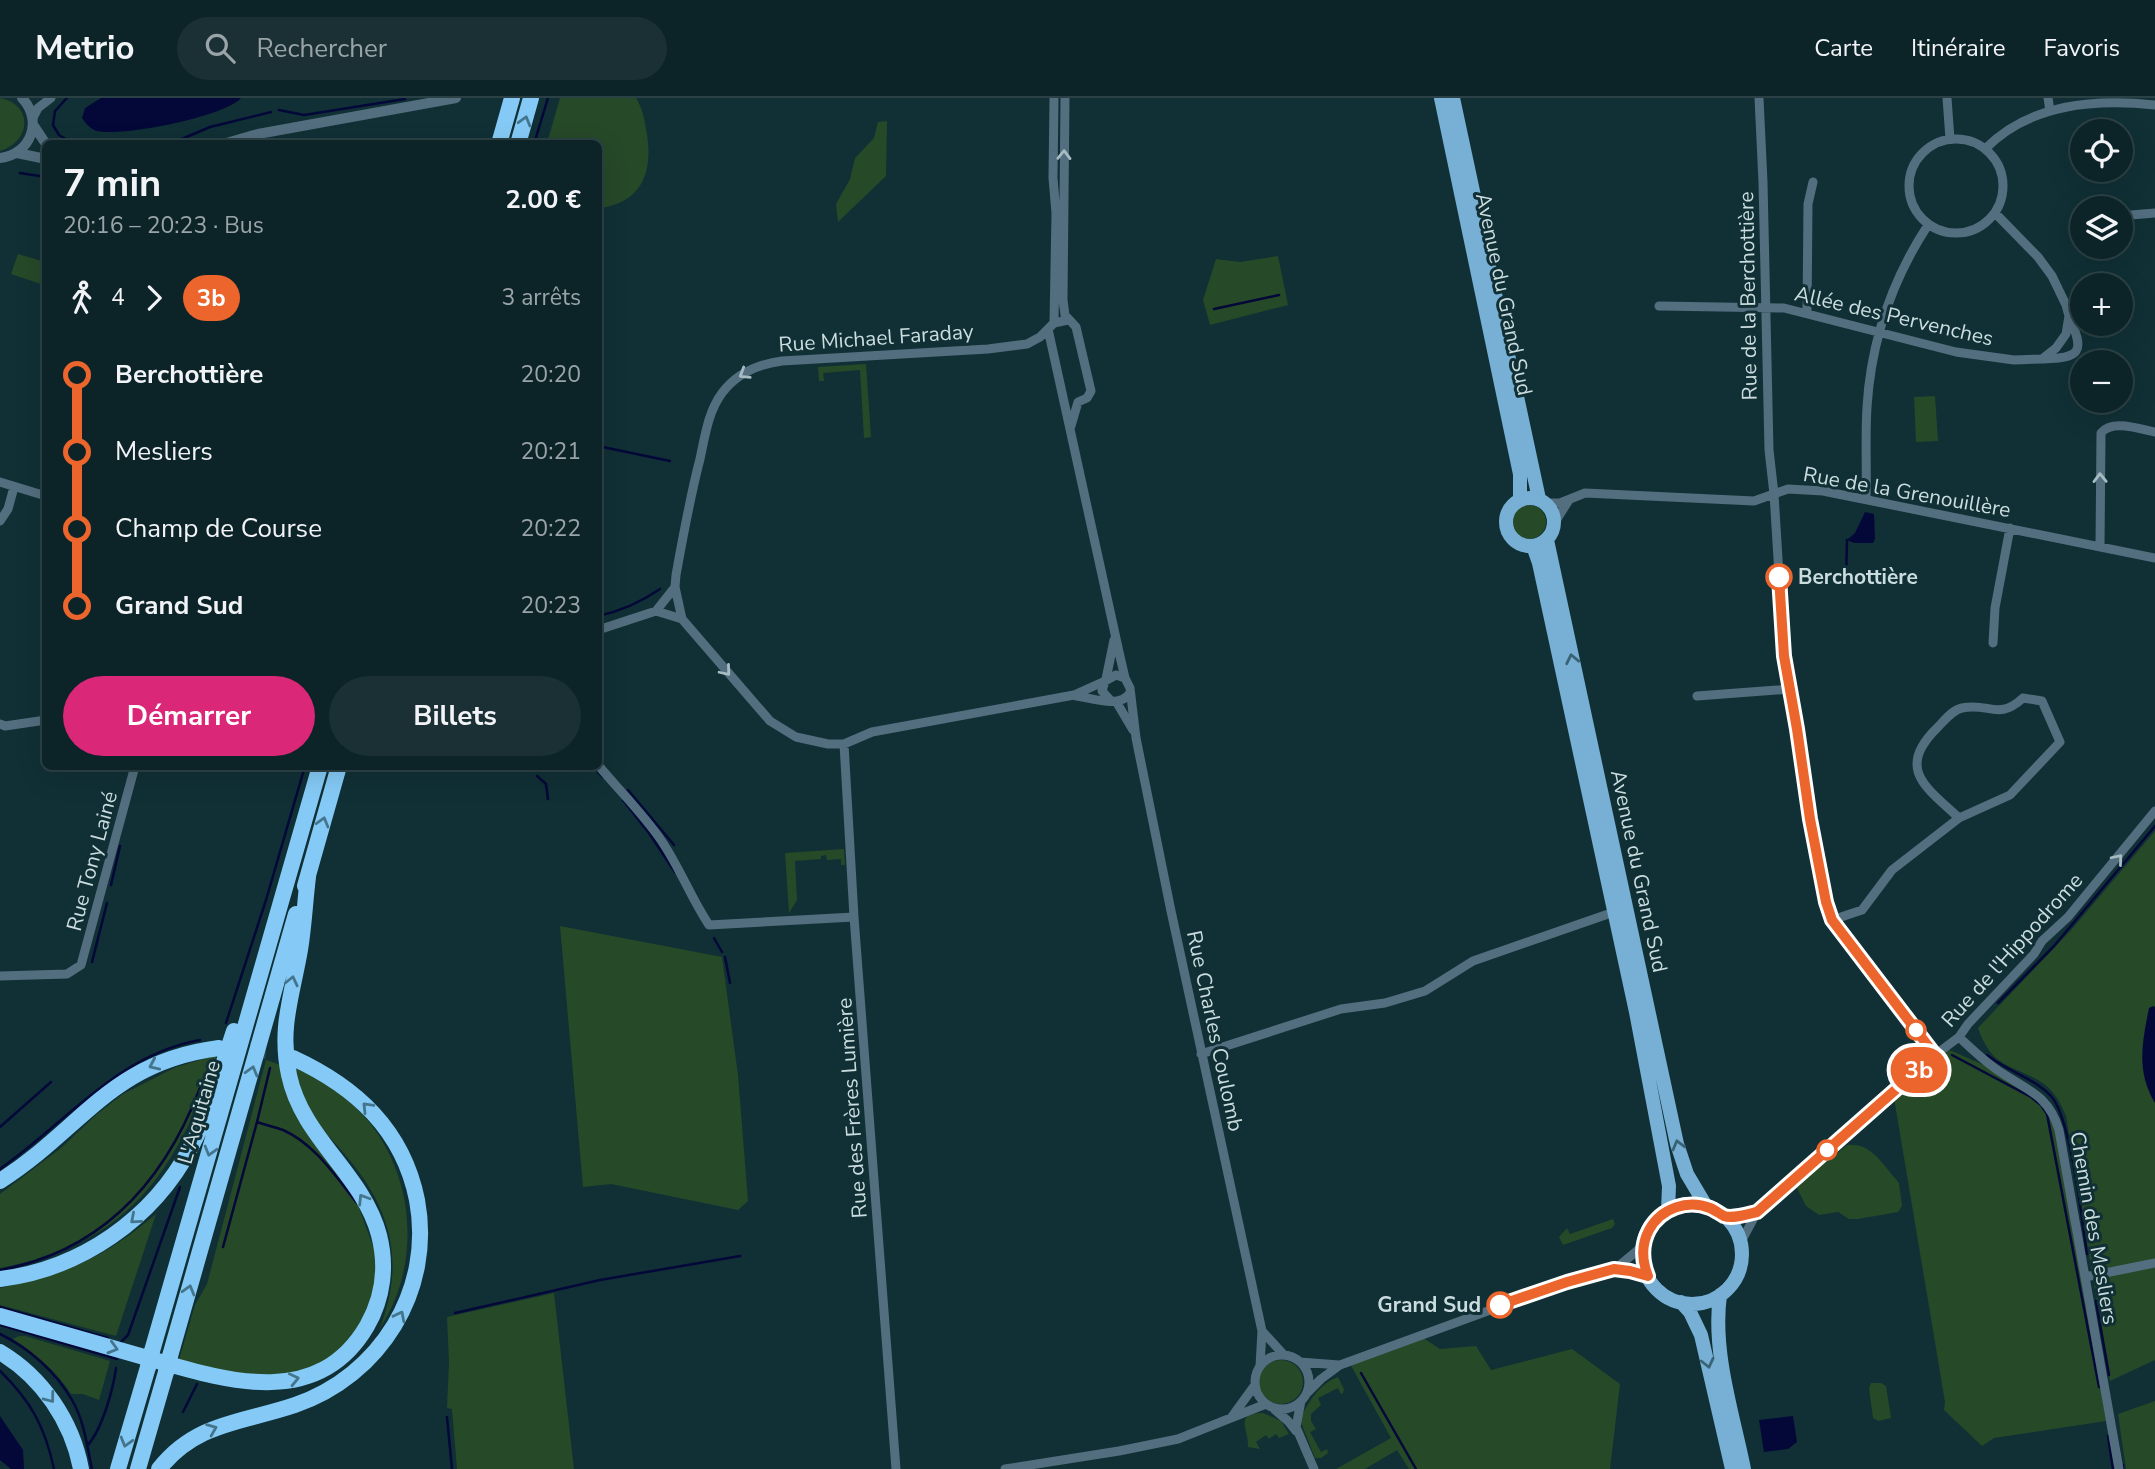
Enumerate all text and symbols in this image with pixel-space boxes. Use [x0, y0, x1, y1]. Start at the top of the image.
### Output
search box [177, 17, 667, 80]
text: Metrio [35, 26, 135, 71]
icon: search [201, 29, 239, 67]
text: Rechercher [257, 31, 387, 66]
text: Carte [1814, 32, 1873, 64]
text: Itinéraire [1911, 32, 2005, 64]
text: Favoris [2043, 32, 2120, 64]
one-way arrow [516, 115, 531, 127]
map controls [2070, 119, 2133, 413]
button: locate [2070, 119, 2133, 182]
one-way arrow [1056, 149, 1072, 160]
text: 7 min [63, 158, 161, 209]
text: 2.00 € [505, 182, 581, 217]
street label: Avenue du Grand Sud [1469, 190, 1539, 398]
street label: Rue de la Berchottière [1732, 191, 1764, 401]
button: layers [2070, 196, 2133, 259]
text: 20:16 – 20:23 · Bus [63, 210, 264, 241]
button: + [2070, 273, 2133, 336]
icon: walk [63, 279, 101, 317]
icon: forward [135, 279, 173, 317]
street label: Allée des Pervenches [1792, 280, 1996, 352]
text: 4 [111, 282, 125, 313]
text: 3b [197, 282, 226, 314]
text: 3 arrêts [501, 282, 581, 313]
street label: Rue Michael Faraday [777, 317, 975, 359]
button: − [2070, 350, 2133, 413]
text: Berchottière [115, 357, 263, 392]
text: 20:20 [521, 359, 581, 390]
one-way arrow [738, 366, 751, 379]
text: Mesliers [115, 434, 213, 469]
text: 20:21 [521, 436, 581, 467]
street label: Rue de la Grenouillère [1801, 460, 2013, 524]
one-way arrow [2092, 473, 2108, 483]
text: Champ de Course [115, 511, 322, 546]
text: 20:22 [521, 513, 581, 544]
place label: Berchottière [1798, 563, 1918, 591]
marker: Berchottière [1766, 564, 1792, 590]
text: Grand Sud [115, 588, 243, 623]
text: 20:23 [521, 590, 581, 621]
one-way arrow [1565, 653, 1580, 665]
one-way arrow [718, 663, 730, 676]
button: Démarrer [63, 676, 315, 756]
button: Billets [329, 676, 581, 756]
street label: Avenue du Grand Sud [1604, 767, 1674, 975]
street label: Rue Tony Lainé [60, 788, 124, 934]
one-way arrow [315, 816, 330, 828]
one-way arrow [2110, 854, 2122, 867]
street label: Rue de l'Hippodrome [1935, 867, 2089, 1033]
street label: Rue Charles Coulomb [1180, 928, 1250, 1134]
one-way arrow [284, 975, 299, 987]
street label: Rue des Frères Lumière [830, 997, 874, 1219]
unlabelled marker [1906, 1020, 1926, 1040]
line badge: 3b [1888, 1047, 1951, 1093]
text: 3b [1905, 1054, 1933, 1086]
one-way arrow [148, 1057, 161, 1071]
street label: L'Aquitaine [171, 1057, 227, 1167]
one-way arrow [243, 1066, 258, 1078]
one-way arrow [363, 1103, 375, 1115]
street label: Chemin des Mesliers [2063, 1129, 2125, 1327]
one-way arrow [1672, 1139, 1686, 1151]
unlabelled marker [1817, 1140, 1837, 1160]
one-way arrow [203, 1145, 218, 1157]
one-way arrow [358, 1194, 371, 1207]
one-way arrow [130, 1211, 143, 1223]
one-way arrow [180, 1284, 195, 1296]
place label: Grand Sud [1377, 1291, 1481, 1319]
marker: Grand Sud [1487, 1292, 1513, 1318]
one-way arrow [392, 1311, 405, 1323]
one-way arrow [107, 1340, 119, 1355]
one-way arrow [1700, 1357, 1714, 1369]
one-way arrow [288, 1373, 300, 1388]
one-way arrow [42, 1390, 54, 1403]
one-way arrow [206, 1423, 218, 1437]
one-way arrow [120, 1435, 135, 1447]

